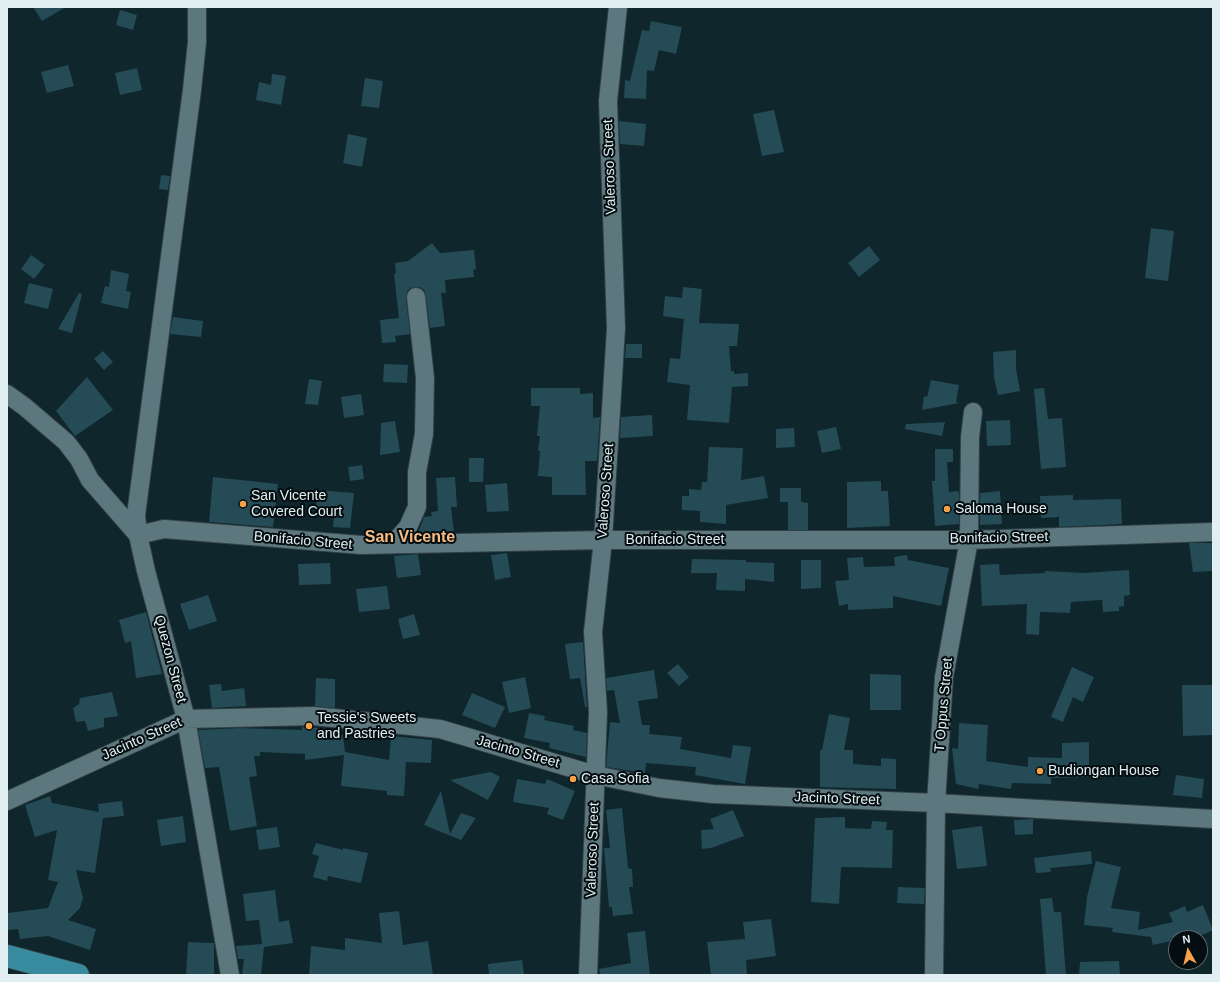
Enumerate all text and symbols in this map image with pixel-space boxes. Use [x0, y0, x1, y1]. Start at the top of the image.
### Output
street label: Valeroso Street [600, 119, 620, 215]
street label: Valeroso Street [594, 443, 618, 539]
place label: San Vicente Covered Court [251, 488, 342, 520]
marker: San Vicente Covered Court [238, 499, 248, 509]
place label: Saloma House [955, 501, 1047, 517]
marker: Saloma House [942, 504, 952, 514]
street label: Bonifacio Street [253, 528, 353, 554]
district label: San Vicente [365, 528, 455, 548]
street label: Bonifacio Street [949, 529, 1049, 547]
street label: Bonifacio Street [626, 532, 724, 548]
street label: Quezon Street [150, 613, 190, 705]
street label: T Oppus Street [931, 657, 957, 753]
place label: Tessie's Sweets and Pastries [317, 710, 416, 742]
street label: Jacinto Street [99, 714, 185, 764]
marker: Tessie's Sweets and Pastries [304, 721, 314, 731]
street label: Jacinto Street [475, 732, 561, 772]
place label: Budiongan House [1048, 763, 1159, 779]
marker: Budiongan House [1035, 766, 1045, 776]
place label: Casa Sofia [581, 771, 649, 787]
marker: Casa Sofia [568, 774, 578, 784]
street label: Jacinto Street [794, 789, 880, 809]
street label: Valeroso Street [583, 802, 603, 898]
north arrow [1168, 930, 1208, 970]
text: N [1182, 933, 1191, 946]

